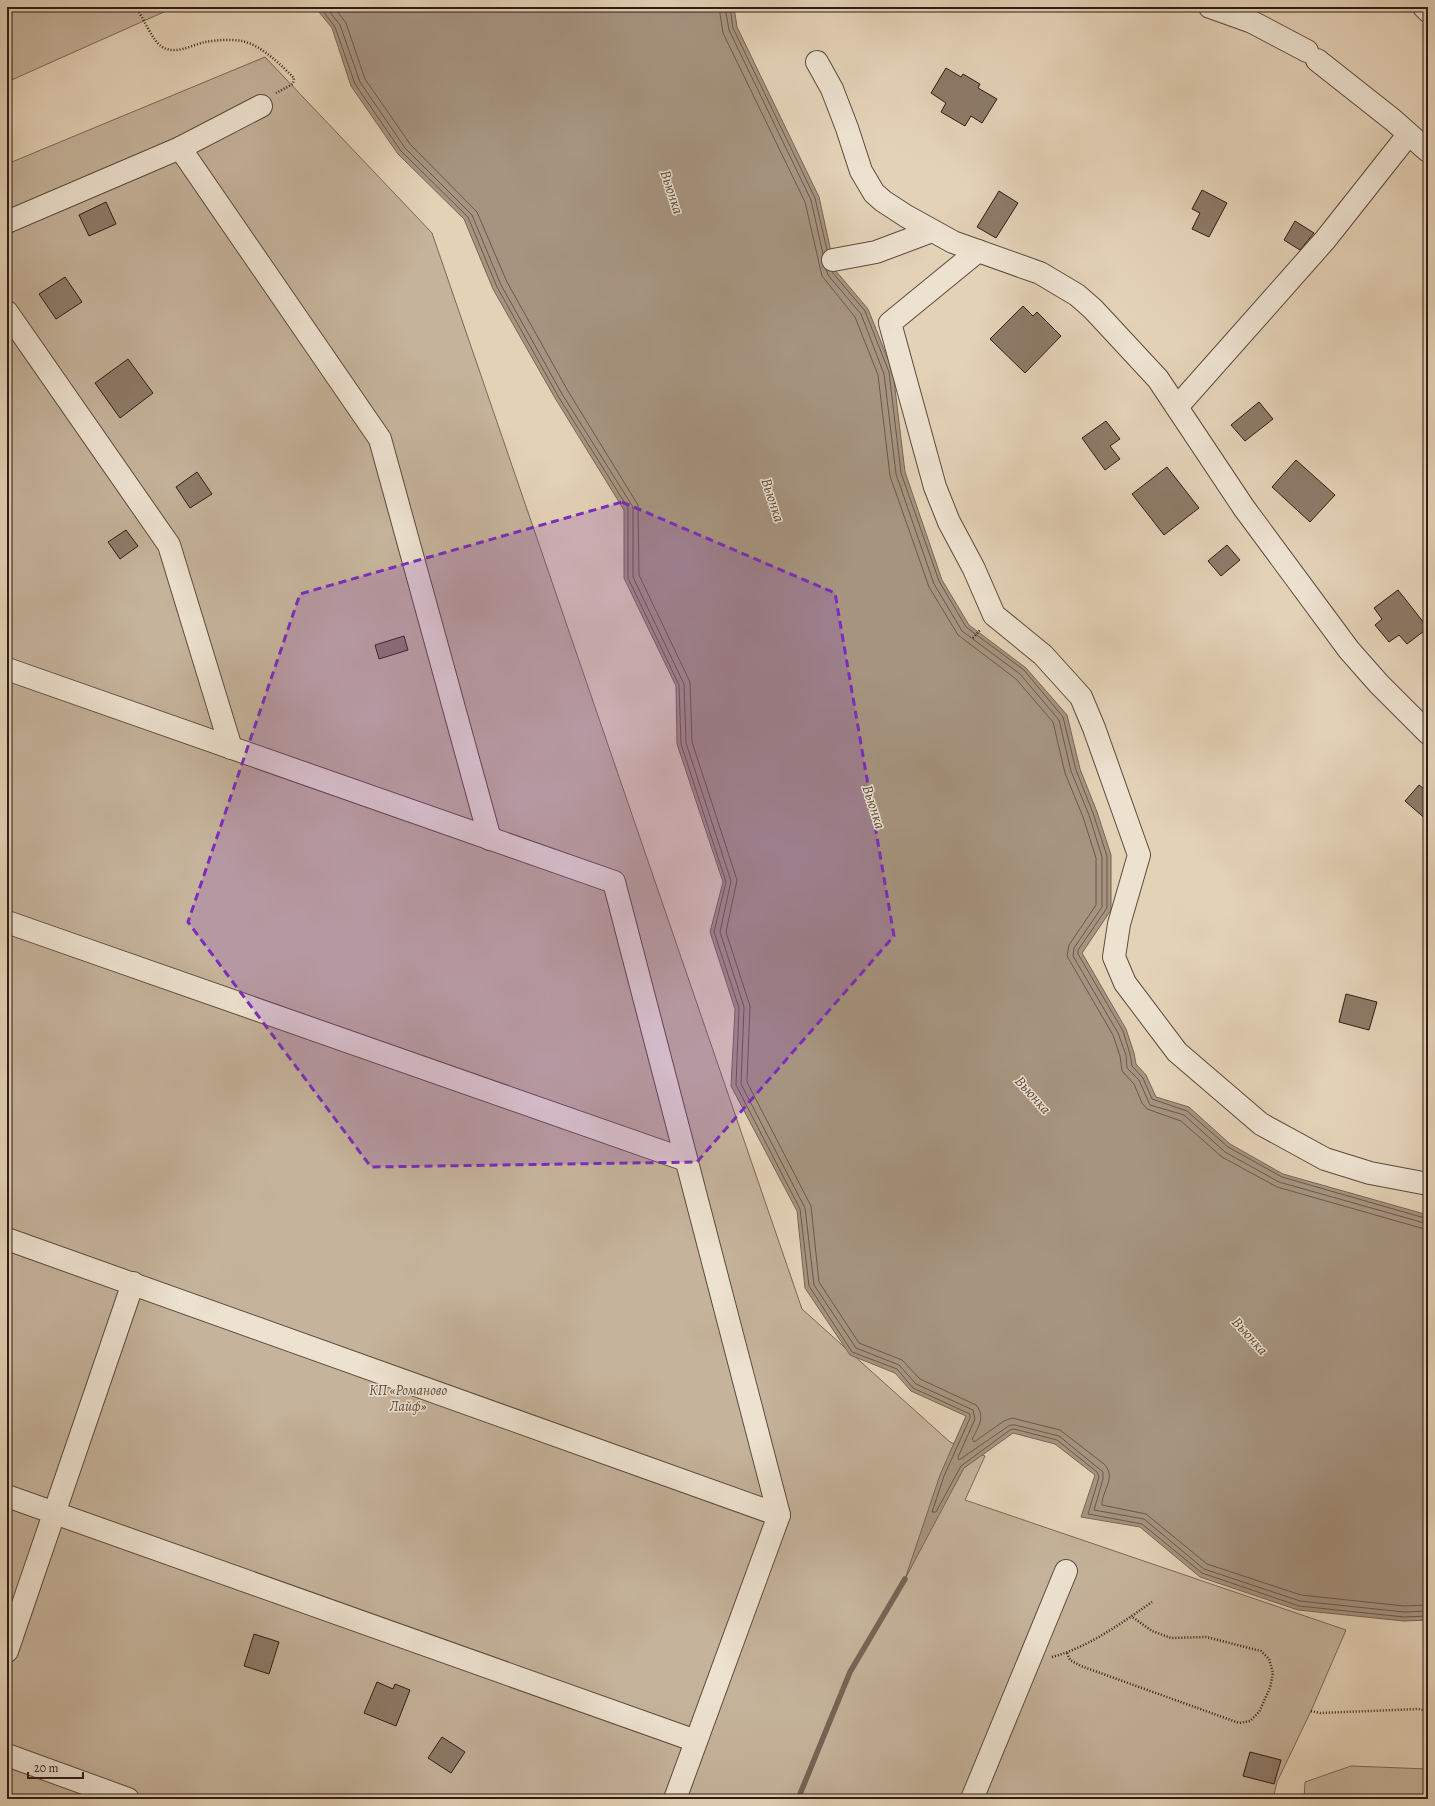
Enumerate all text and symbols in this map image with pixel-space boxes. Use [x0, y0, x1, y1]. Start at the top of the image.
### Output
water label: Вьюнка [655, 167, 689, 217]
water label: Вьюнка [756, 475, 790, 525]
water label: Вьюнка [857, 782, 891, 832]
water label: Вьюнка [1010, 1071, 1056, 1119]
water label: Вьюнка [1227, 1312, 1273, 1360]
park label: КП «Романово Лайф» [369, 1381, 447, 1416]
scale bar [28, 1754, 83, 1780]
text: 20 m [34, 1760, 58, 1776]

